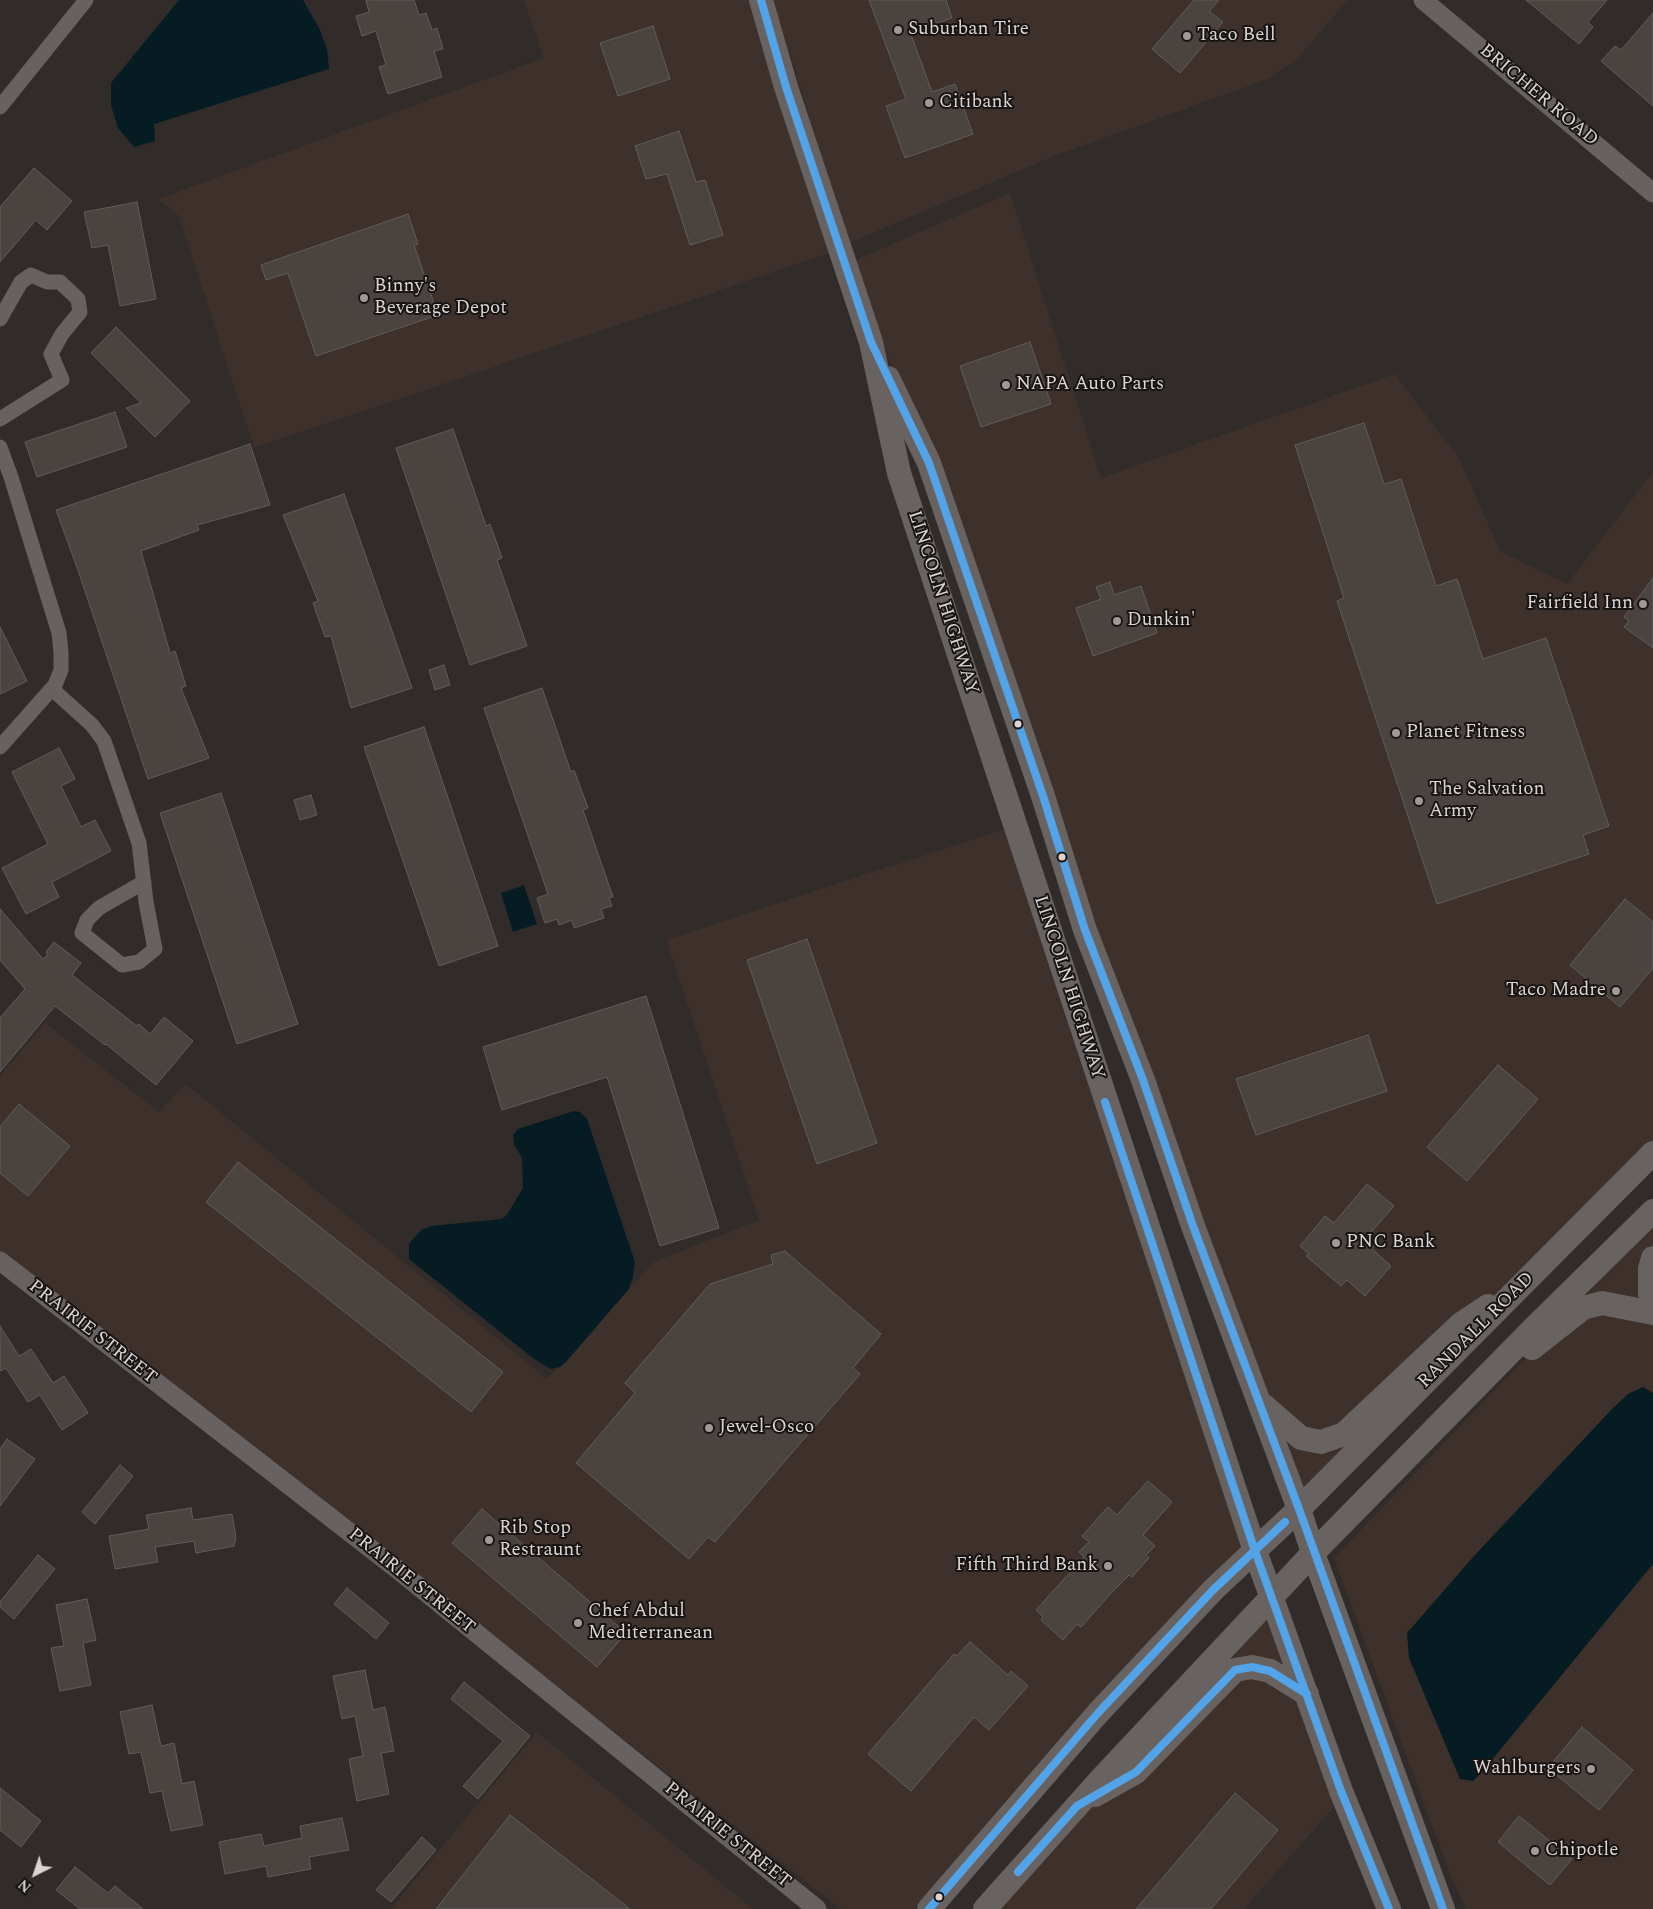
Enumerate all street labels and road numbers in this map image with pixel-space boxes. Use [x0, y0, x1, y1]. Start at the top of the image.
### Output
street label: BRICHER ROAD [1474, 40, 1602, 152]
street label: LINCOLN HIGHWAY [901, 508, 983, 698]
street label: LINCOLN HIGHWAY [1027, 893, 1109, 1083]
street label: RANDALL ROAD [1414, 1268, 1540, 1394]
street label: PRAIRIE STREET [23, 1276, 161, 1390]
street label: PRAIRIE STREET [343, 1524, 479, 1640]
street label: PRAIRIE STREET [659, 1778, 795, 1894]

